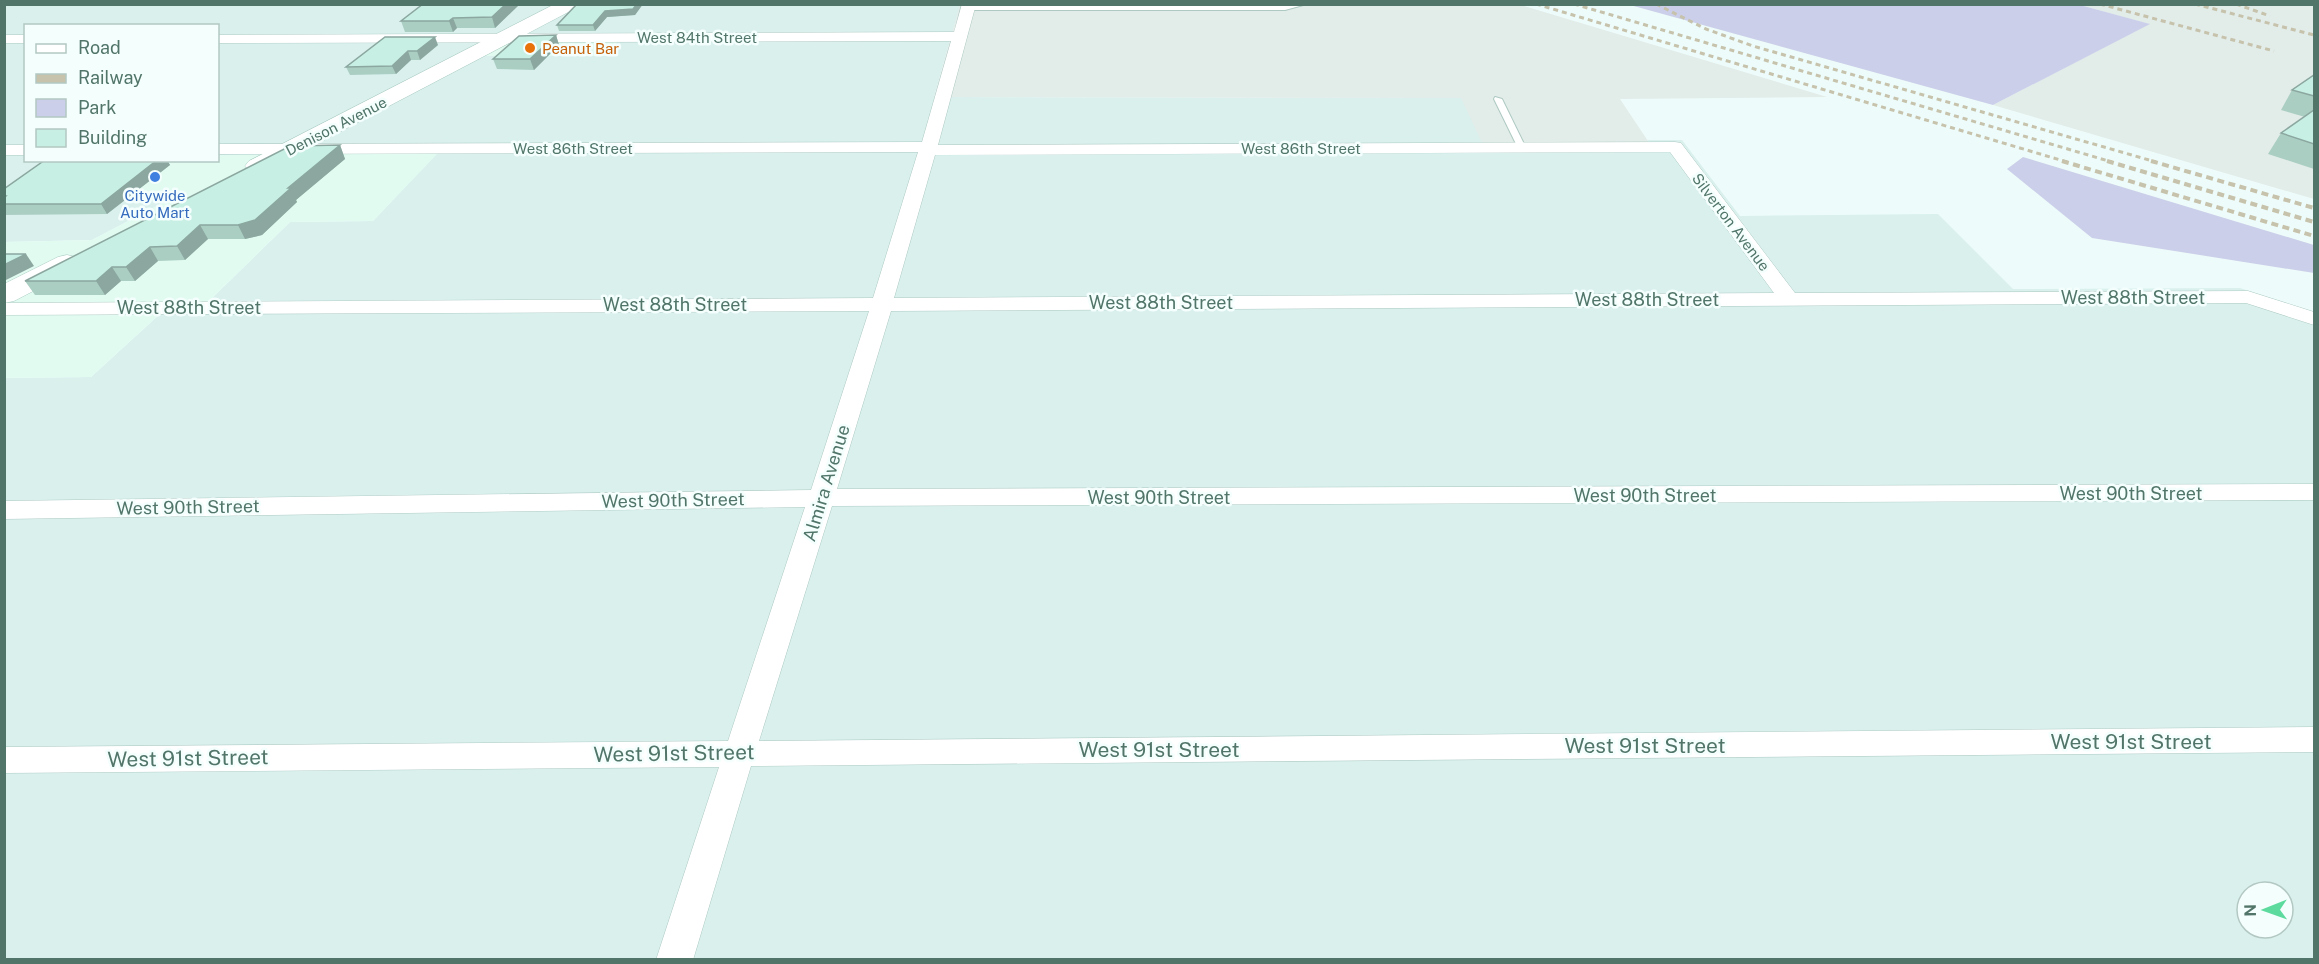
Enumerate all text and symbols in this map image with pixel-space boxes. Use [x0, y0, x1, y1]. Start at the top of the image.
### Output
legend [24, 24, 219, 162]
street label: West 84th Street [637, 29, 757, 46]
text: Road [78, 37, 121, 58]
place label: Peanut Bar [542, 40, 619, 57]
marker: Peanut Bar [523, 41, 537, 55]
text: Railway [78, 67, 143, 88]
street label: Denison Avenue [283, 93, 389, 159]
text: Park [78, 97, 116, 118]
text: Building [78, 127, 147, 148]
street label: West 86th Street [513, 140, 633, 157]
street label: West 86th Street [1241, 140, 1361, 157]
marker: Citywide Auto Mart [148, 170, 162, 184]
street label: Silverton Avenue [1689, 170, 1773, 274]
place label: Citywide Auto Mart [120, 187, 190, 221]
street label: West 88th Street [2061, 287, 2205, 308]
street label: West 88th Street [1575, 289, 1719, 310]
street label: West 88th Street [1089, 292, 1233, 313]
street label: West 88th Street [603, 294, 747, 315]
street label: West 88th Street [117, 297, 261, 318]
street label: Almira Avenue [798, 422, 854, 544]
street label: West 90th Street [2059, 483, 2203, 504]
street label: West 90th Street [1573, 485, 1717, 506]
street label: West 90th Street [1087, 487, 1231, 508]
street label: West 90th Street [601, 488, 745, 512]
street label: West 90th Street [116, 495, 260, 519]
street label: West 91st Street [2050, 729, 2212, 754]
street label: West 91st Street [1564, 733, 1726, 758]
street label: West 91st Street [1078, 737, 1240, 762]
street label: West 91st Street [593, 739, 755, 767]
street label: West 91st Street [107, 744, 269, 772]
north arrow [2235, 880, 2295, 940]
text: N [2241, 904, 2260, 917]

